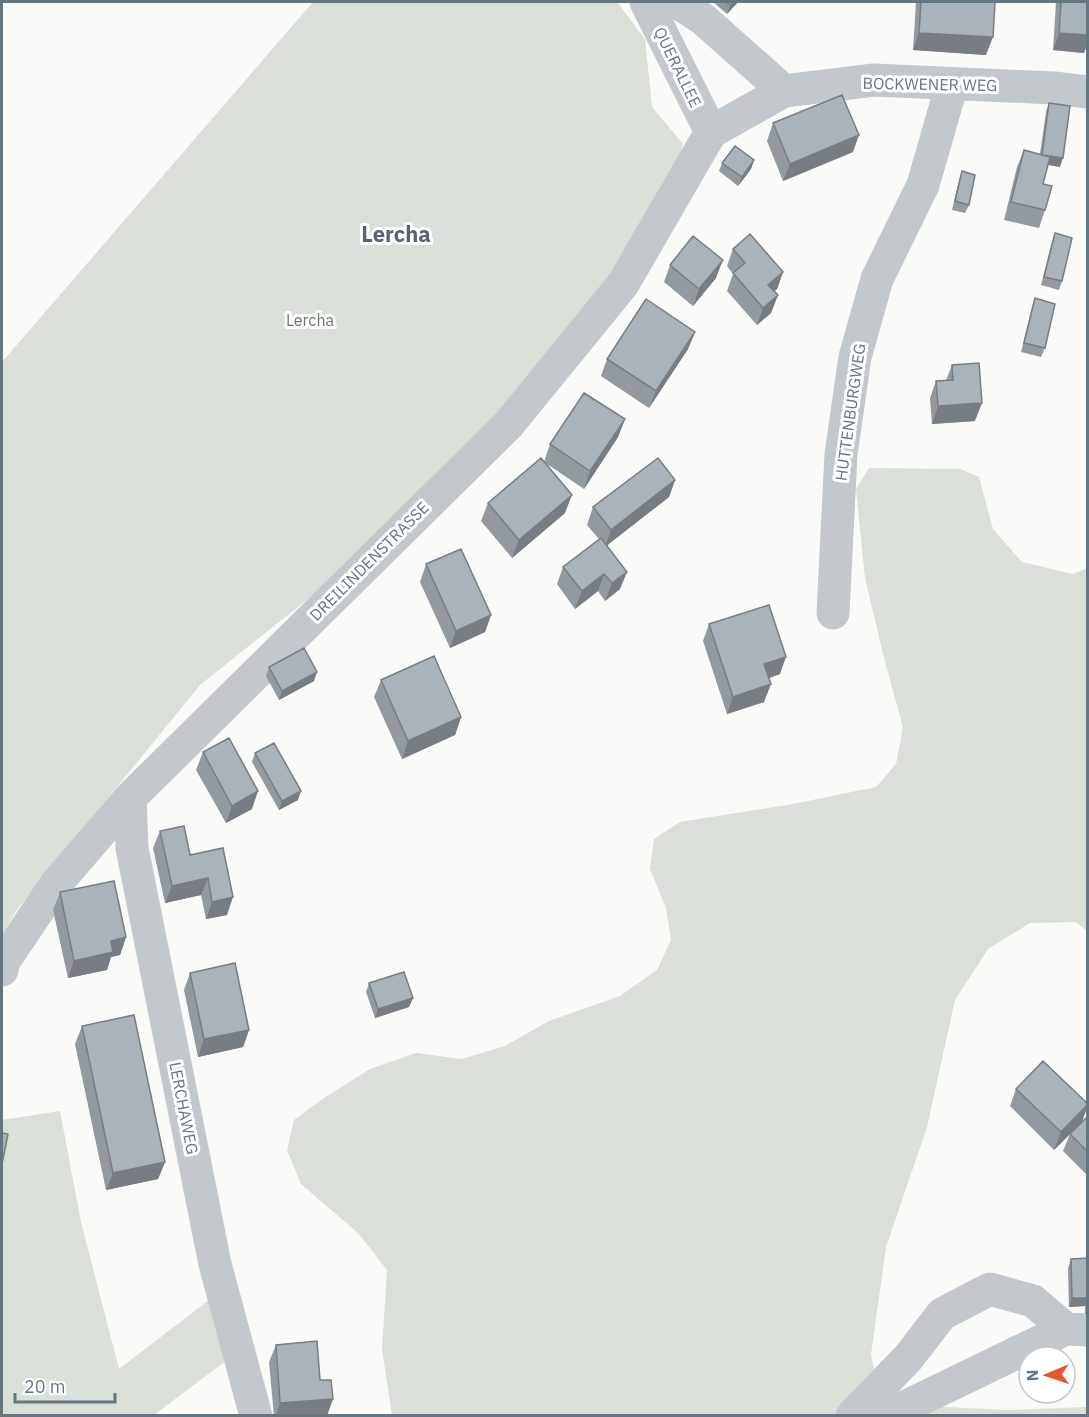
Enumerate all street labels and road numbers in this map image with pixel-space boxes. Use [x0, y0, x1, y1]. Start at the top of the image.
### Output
street label: QUERALLEE [650, 24, 706, 110]
street label: BOCKWENER WEG [863, 73, 997, 95]
street label: HUTTENBURGWEG [830, 342, 870, 482]
street label: DREILINDENSTRASSE [305, 497, 433, 625]
street label: LERCHAWEG [165, 1060, 203, 1156]

